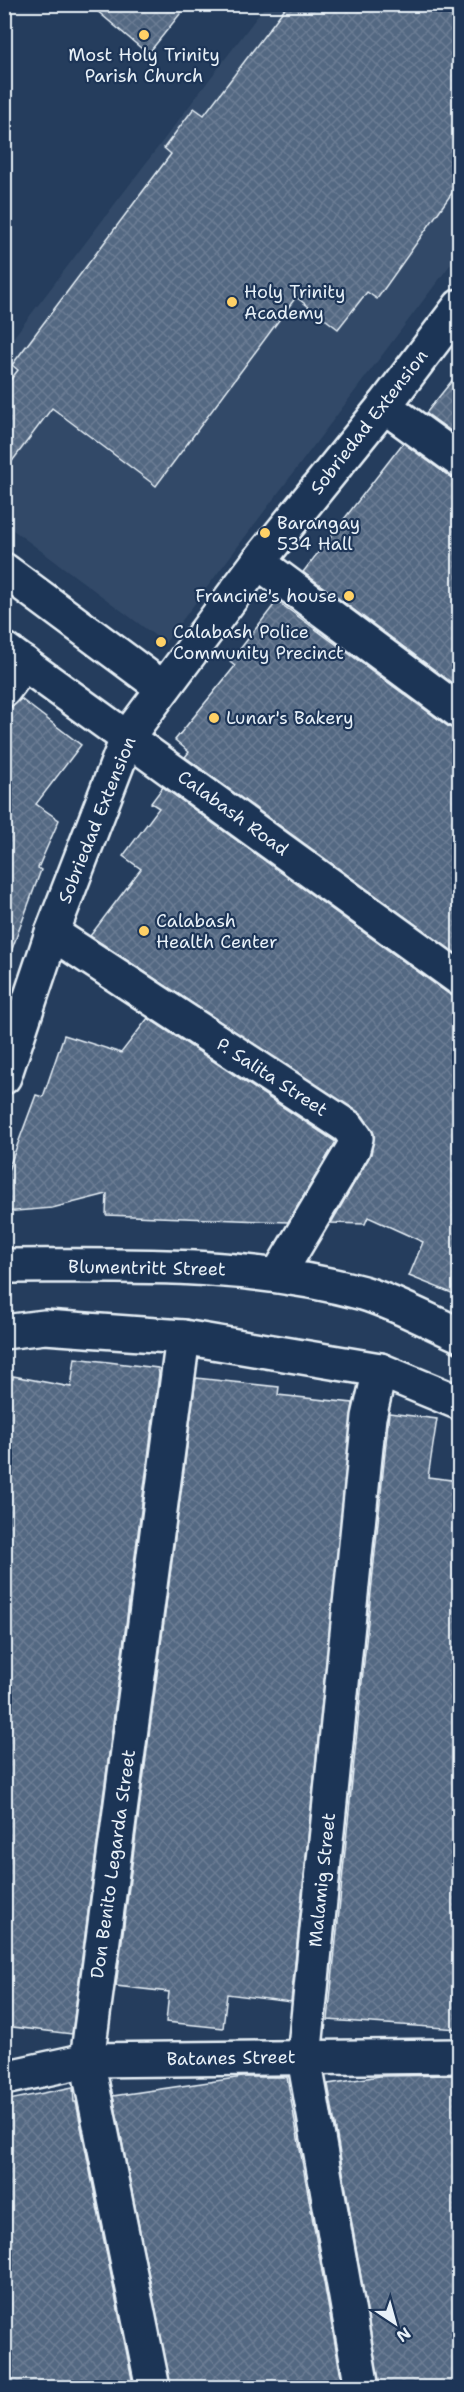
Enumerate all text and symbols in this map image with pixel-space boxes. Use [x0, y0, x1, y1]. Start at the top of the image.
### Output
marker: Most Holy Trinity Parish Church [137, 28, 151, 42]
place label: Most Holy Trinity Parish Church [68, 43, 220, 88]
place label: Holy Trinity Academy [244, 280, 345, 325]
marker: Holy Trinity Academy [225, 295, 239, 309]
street label: Sobriedad Extension [305, 345, 433, 499]
place label: Barangay 534 Hall [277, 511, 360, 556]
marker: Barangay 534 Hall [258, 526, 272, 540]
place label: Francine's house [195, 584, 337, 608]
marker: Francine's house [342, 589, 356, 603]
place label: Calabash Police Community Precinct [173, 620, 344, 665]
marker: Calabash Police Community Precinct [154, 635, 168, 649]
place label: Lunar's Bakery [226, 706, 354, 730]
marker: Lunar's Bakery [207, 711, 221, 725]
street label: Sobriedad Extension [53, 733, 141, 907]
street label: Calabash Road [173, 765, 293, 861]
place label: Calabash Health Center [156, 909, 278, 954]
marker: Calabash Health Center [137, 924, 151, 938]
street label: P. Salita Street [212, 1032, 332, 1122]
street label: Blumentritt Street [68, 1255, 226, 1281]
street label: Don Benito Legarda Street [85, 1748, 141, 1980]
street label: Malamig Street [303, 1811, 341, 1949]
street label: Batanes Street [166, 2045, 296, 2071]
north arrow [365, 2293, 425, 2353]
text: N [392, 2323, 415, 2347]

